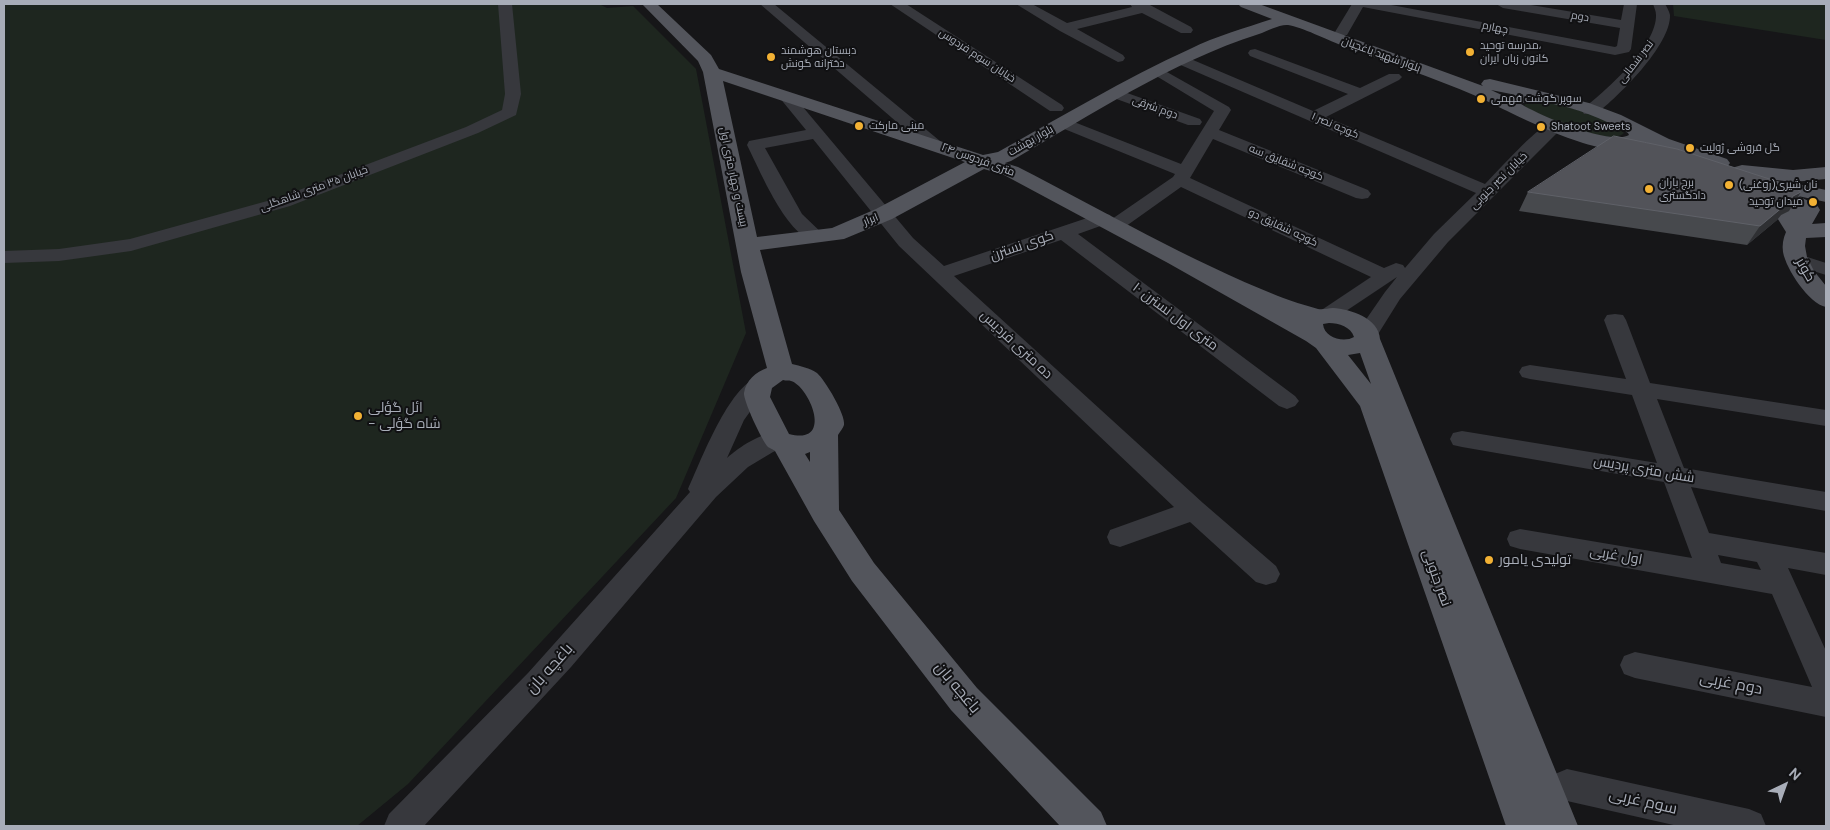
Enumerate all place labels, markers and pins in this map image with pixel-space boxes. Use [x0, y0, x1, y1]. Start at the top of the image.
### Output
place label: مدرسه توحید، کانون زبان ایران [1480, 39, 1548, 65]
place label: دبستان هوشمند دخترانه گونش [781, 44, 856, 70]
marker: مدرسه توحید، کانون زبان ایران [1464, 46, 1476, 58]
marker: دبستان هوشمند دخترانه گونش [765, 51, 777, 63]
place label: سوپر گوشت فهمی [1491, 92, 1581, 106]
marker: سوپر گوشت فهمی [1475, 93, 1487, 105]
place label: مینی مارکت [869, 119, 924, 133]
marker: مینی مارکت [853, 120, 865, 132]
place label: Shatoot Sweets [1551, 120, 1630, 134]
marker: Shatoot Sweets [1535, 121, 1547, 133]
place label: گل فروشی ژولیت [1700, 141, 1780, 155]
marker: گل فروشی ژولیت [1684, 142, 1696, 154]
place label: برج باران دادگستری [1659, 176, 1706, 202]
place label: نان شیری(روغنی) [1739, 178, 1817, 192]
marker: نان شیری(روغنی) [1723, 179, 1735, 191]
marker: برج باران دادگستری [1643, 183, 1655, 195]
place label: میدان توحید [1749, 195, 1803, 209]
marker: میدان توحید [1807, 196, 1819, 208]
place label: ائل گؤلی - شاه گؤلی [368, 400, 441, 432]
marker: ائل گؤلی - شاه گؤلی [352, 410, 364, 422]
place label: تولیدی یامور [1499, 552, 1571, 568]
marker: تولیدی یامور [1483, 554, 1495, 566]

